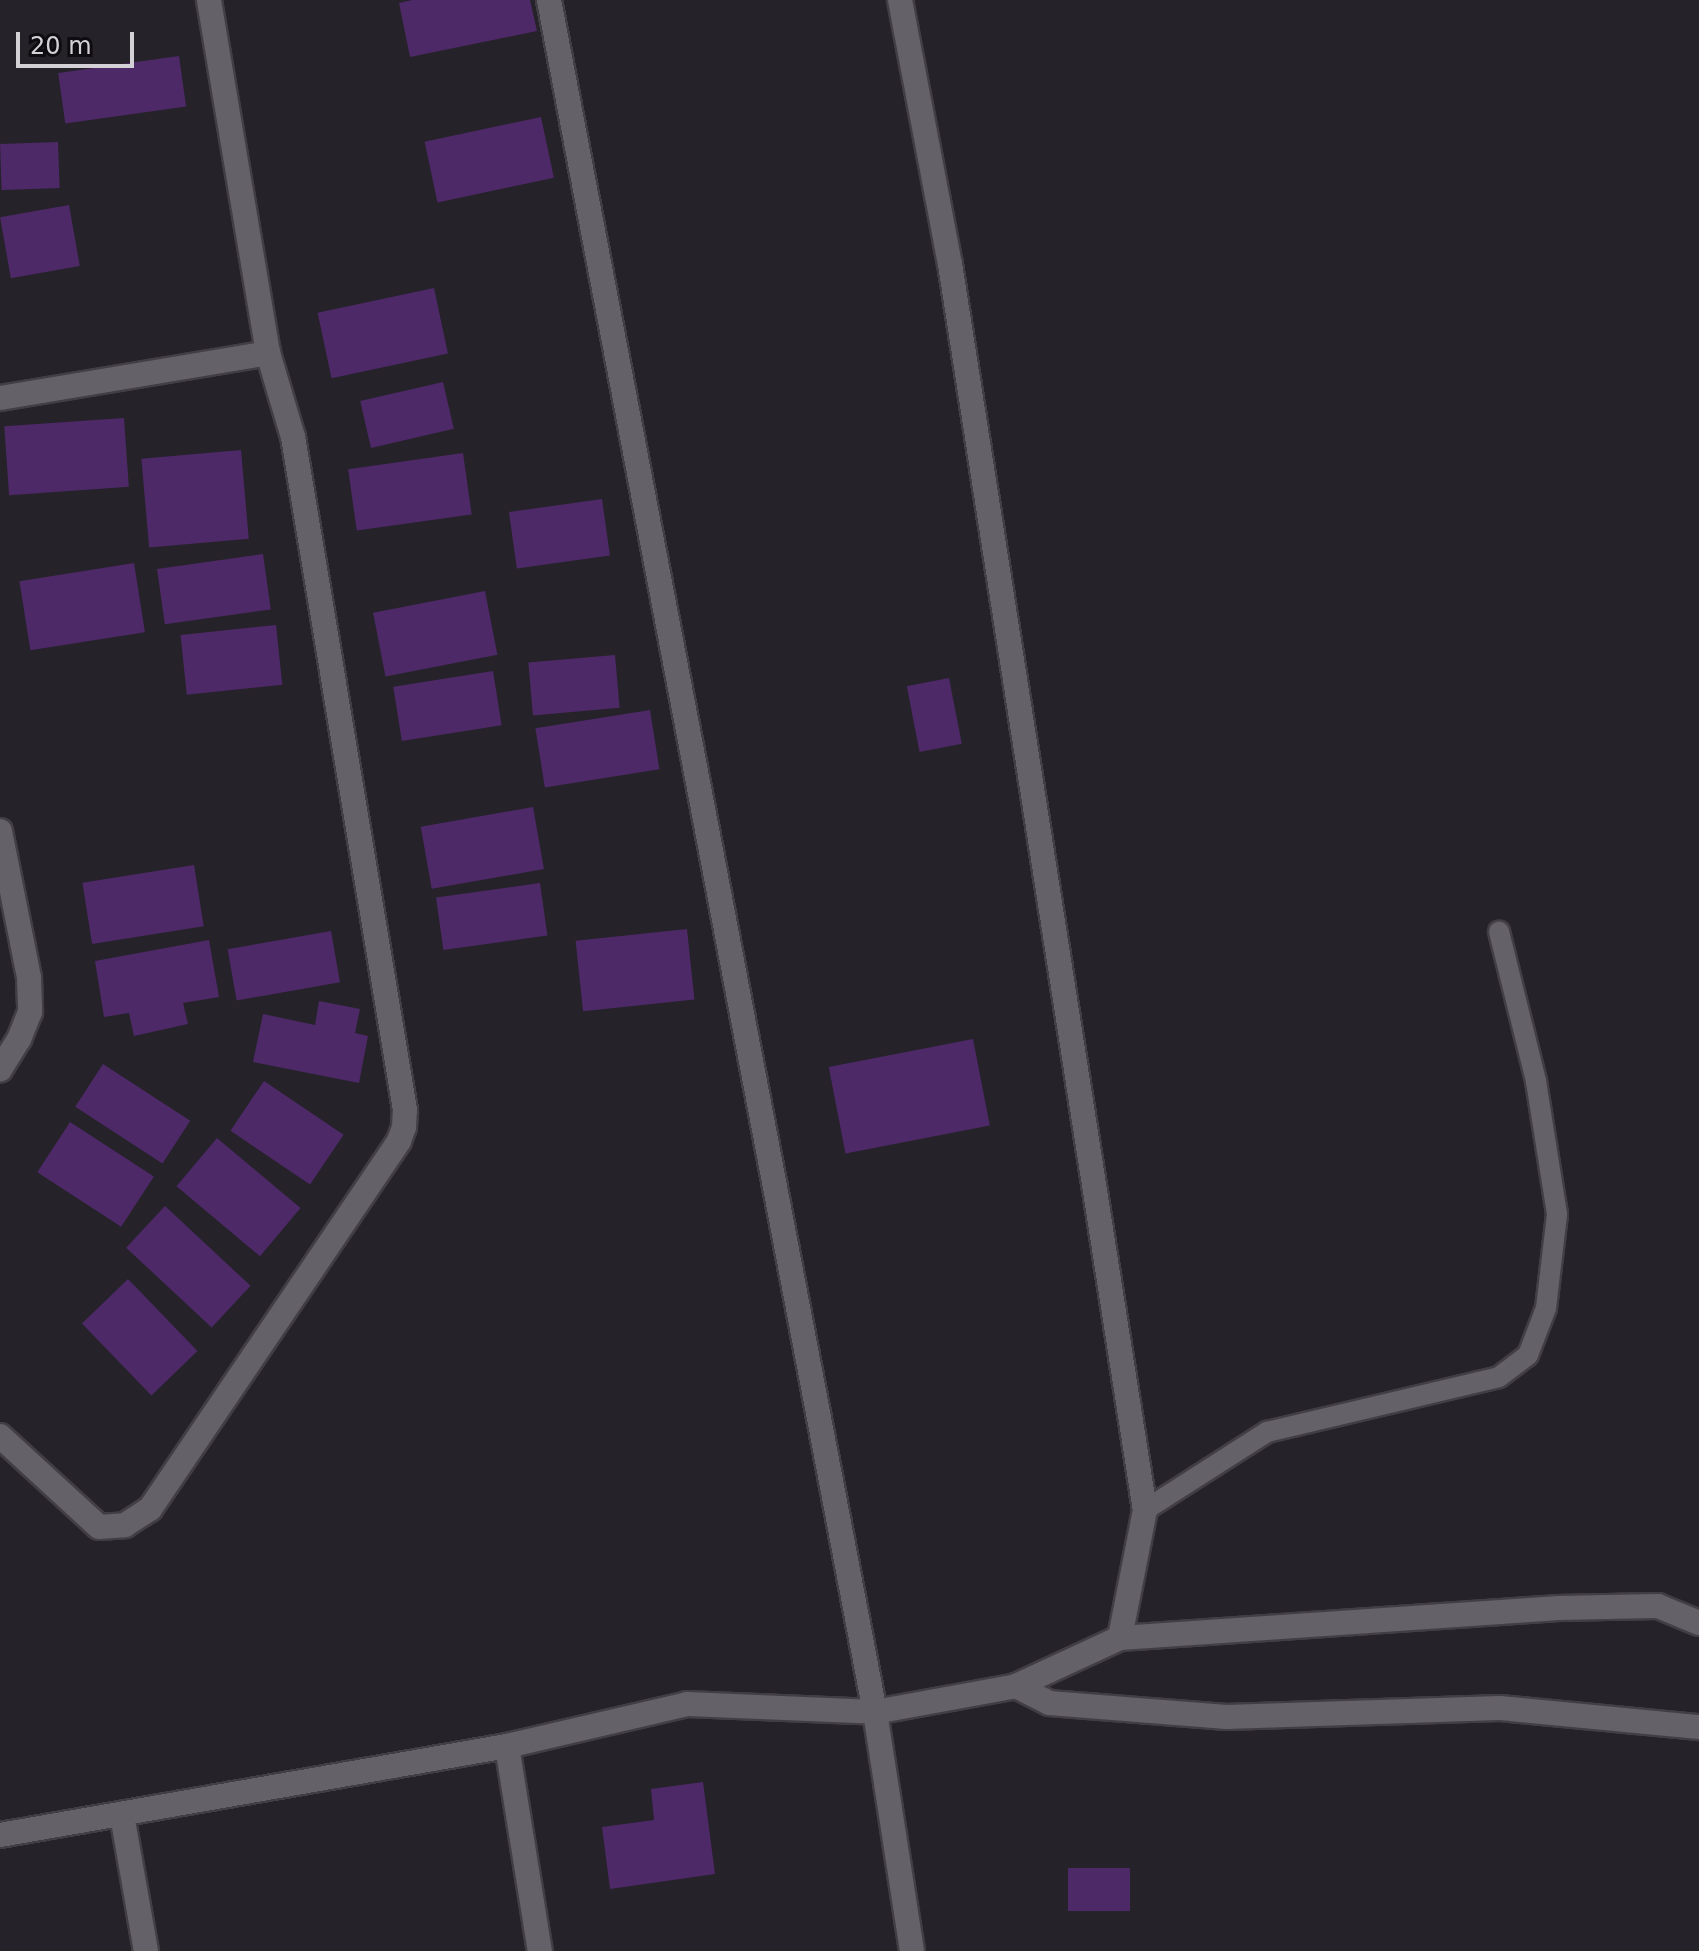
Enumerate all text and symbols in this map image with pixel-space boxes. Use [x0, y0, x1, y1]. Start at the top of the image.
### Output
scale bar [20, 16, 138, 66]
text: 20 m [30, 32, 92, 60]

